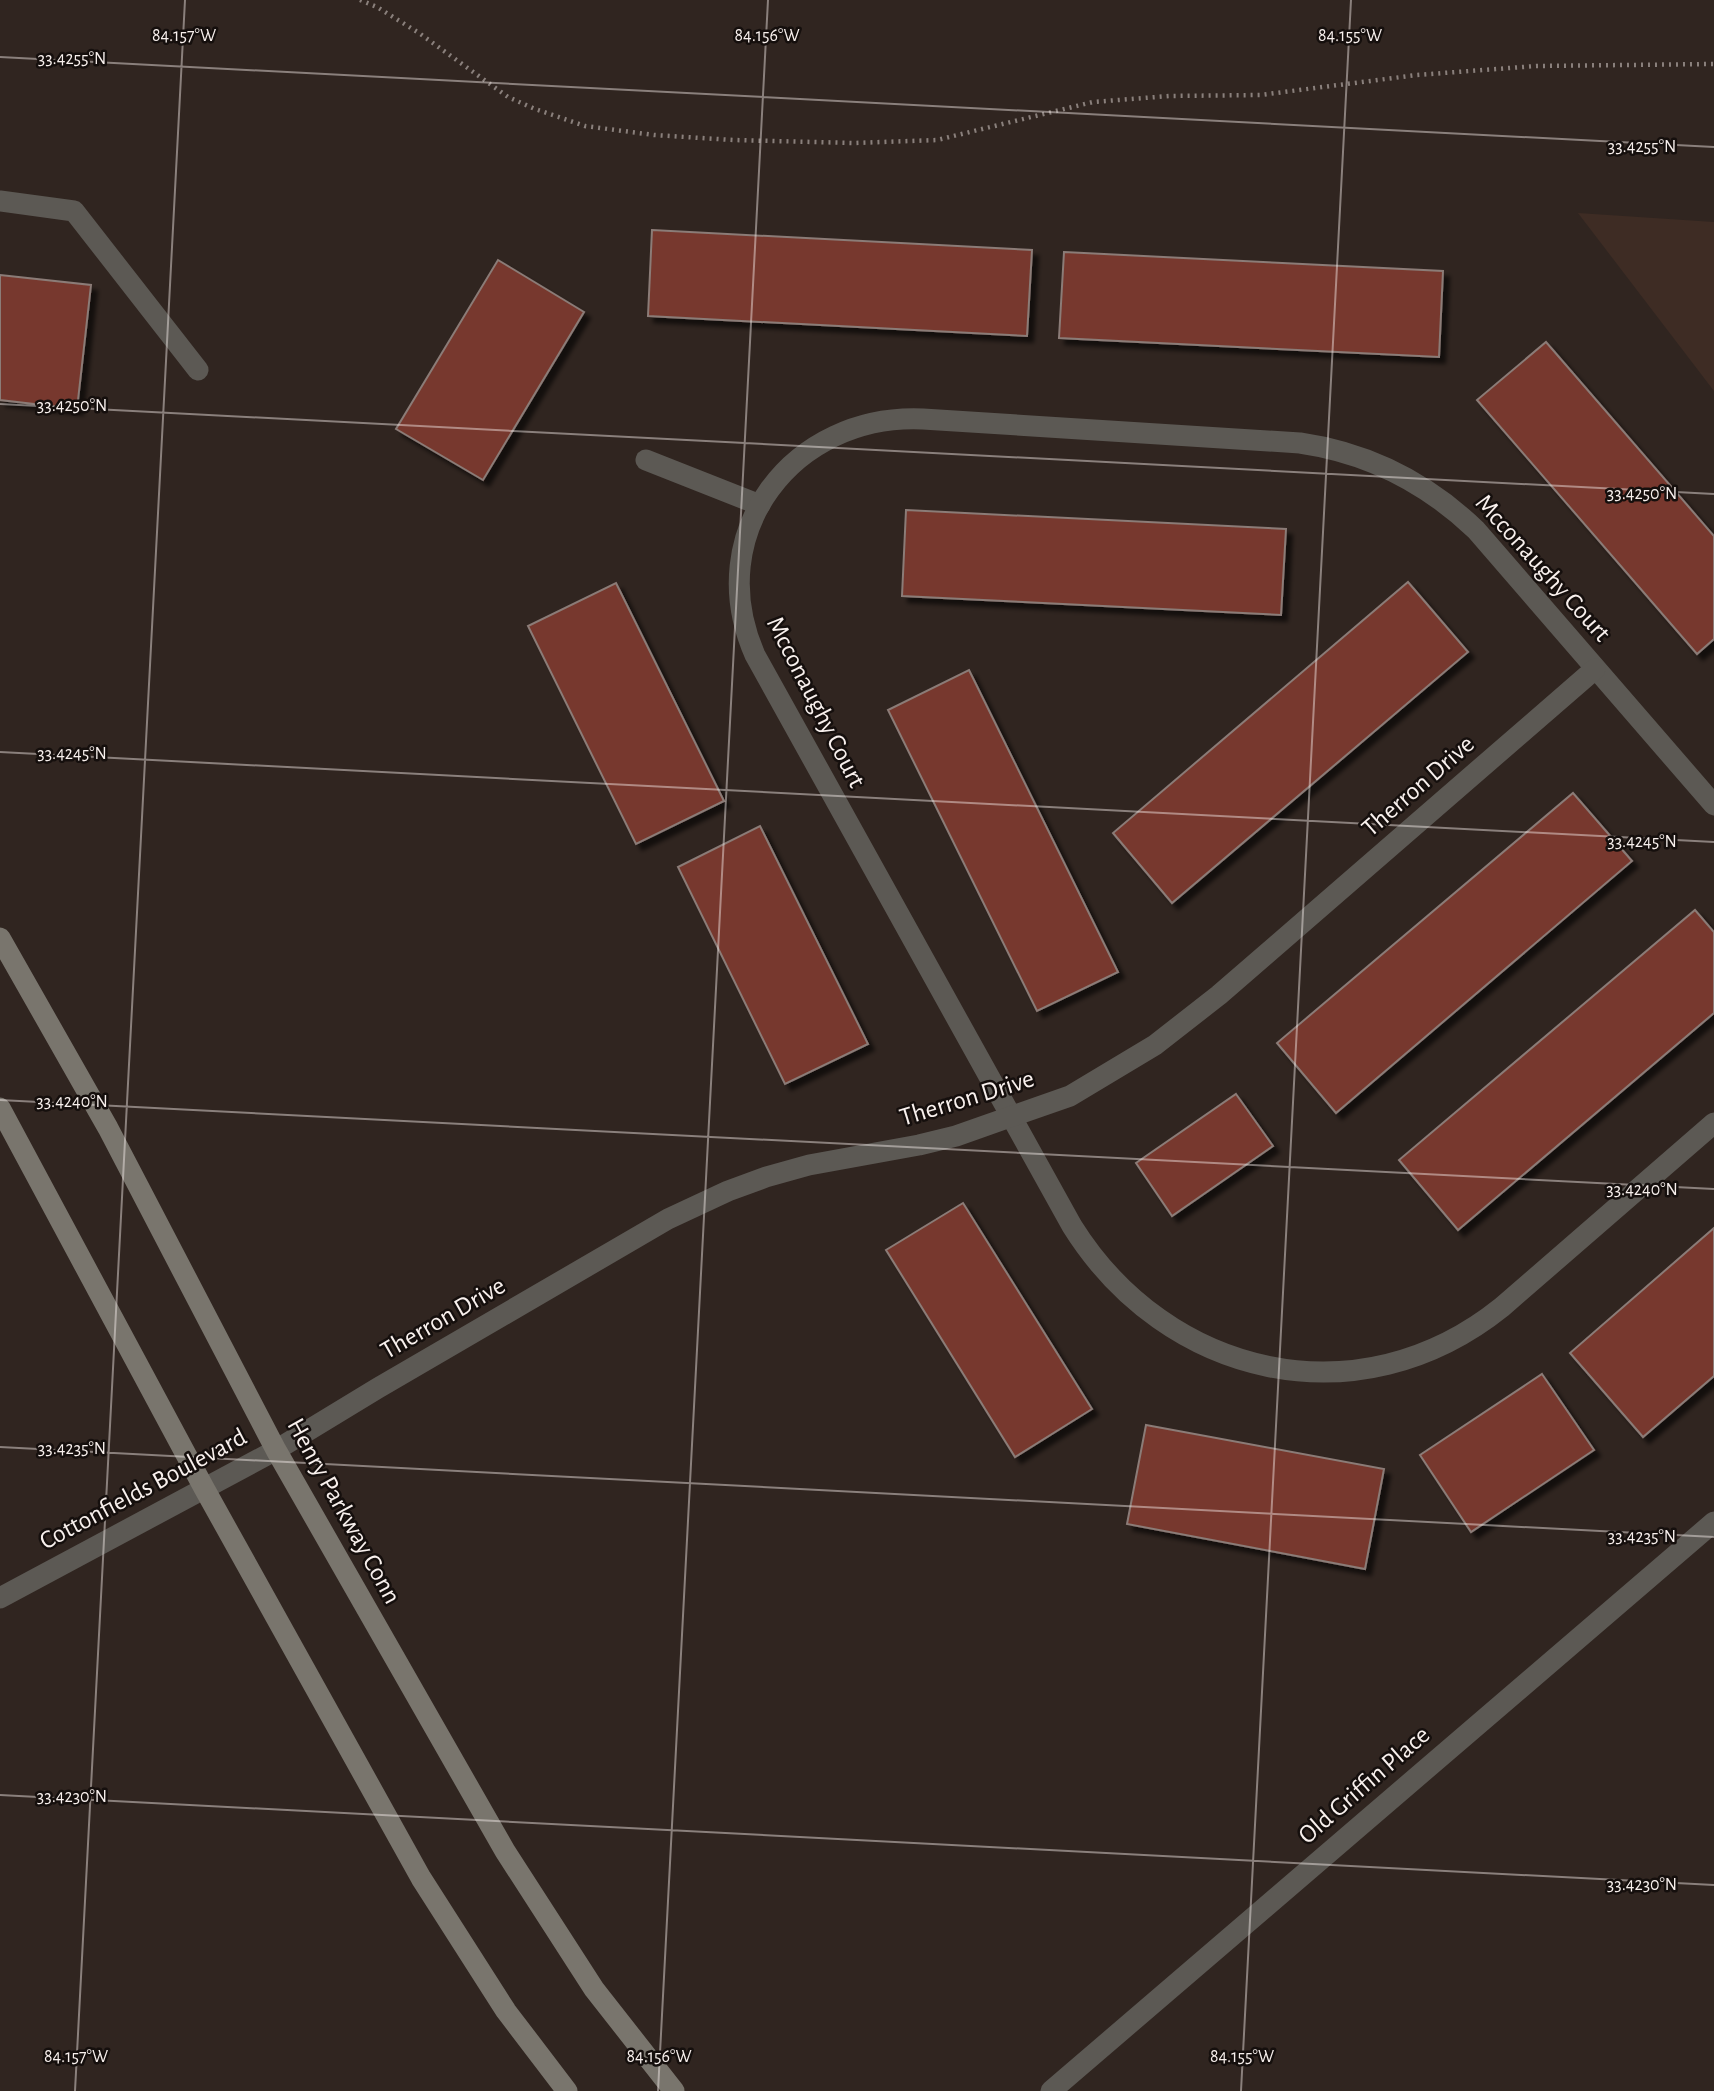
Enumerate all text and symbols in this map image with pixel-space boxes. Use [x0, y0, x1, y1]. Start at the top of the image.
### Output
text: 84.157°W [152, 27, 216, 45]
text: 84.156°W [734, 27, 800, 45]
text: 84.155°W [1318, 27, 1382, 45]
text: 33.4255°N [38, 50, 106, 68]
text: 33.4255°N [1608, 138, 1676, 156]
text: 33.4250°N [37, 397, 107, 415]
text: 33.4250°N [1607, 485, 1677, 503]
street label: Mcconaughy Court [1471, 490, 1615, 646]
street label: Mcconaughy Court [762, 612, 870, 792]
street label: Therron Drive [1357, 731, 1479, 841]
text: 33.4245°N [37, 745, 107, 763]
text: 33.4245°N [1607, 833, 1677, 851]
street label: Therron Drive [897, 1065, 1037, 1131]
text: 33.4240°N [36, 1093, 108, 1111]
text: 33.4240°N [1606, 1181, 1678, 1199]
street label: Therron Drive [376, 1272, 510, 1364]
street label: Henry Parkway Conn [282, 1414, 406, 1608]
street label: Cottonfields Boulevard [35, 1423, 251, 1555]
text: 33.4235°N [38, 1440, 106, 1458]
text: 33.4235°N [1608, 1528, 1676, 1546]
street label: Old Griffin Place [1293, 1721, 1435, 1849]
text: 33.4230°N [37, 1788, 107, 1806]
text: 33.4230°N [1607, 1876, 1677, 1894]
text: 84.157°W [44, 2048, 108, 2066]
text: 84.156°W [626, 2048, 692, 2066]
text: 84.155°W [1210, 2048, 1274, 2066]

